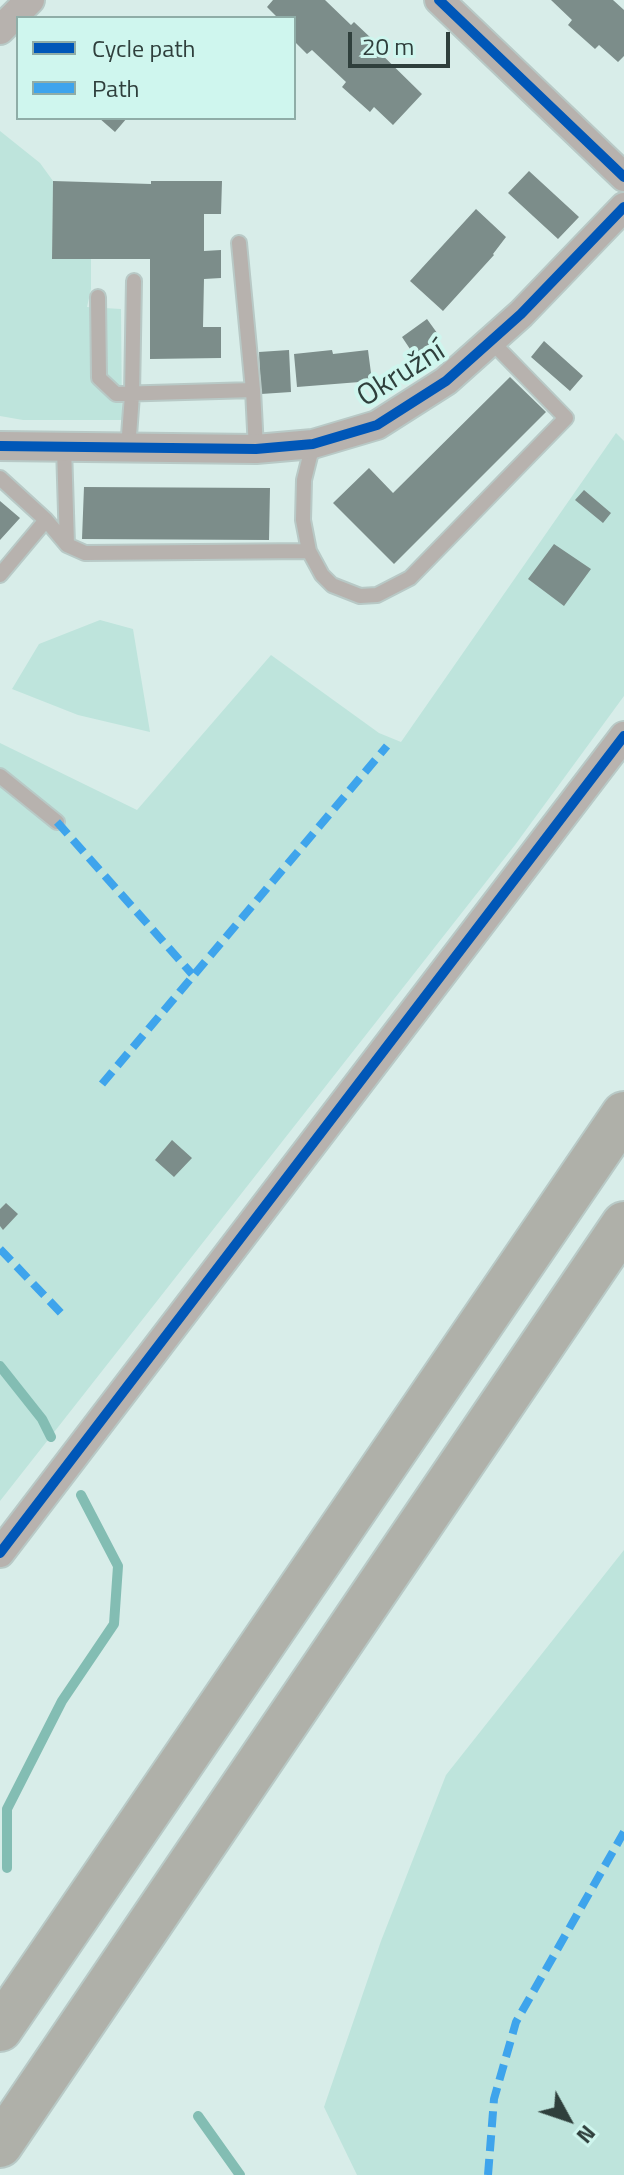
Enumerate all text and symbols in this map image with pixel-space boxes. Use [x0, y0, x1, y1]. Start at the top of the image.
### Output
legend [16, 16, 296, 120]
scale bar [352, 16, 454, 66]
text: 20 m [362, 28, 414, 64]
text: Cycle path [92, 30, 195, 66]
text: Path [92, 70, 139, 106]
street label: Okružní [351, 334, 453, 416]
north arrow [528, 2079, 608, 2159]
text: N [568, 2118, 604, 2151]

